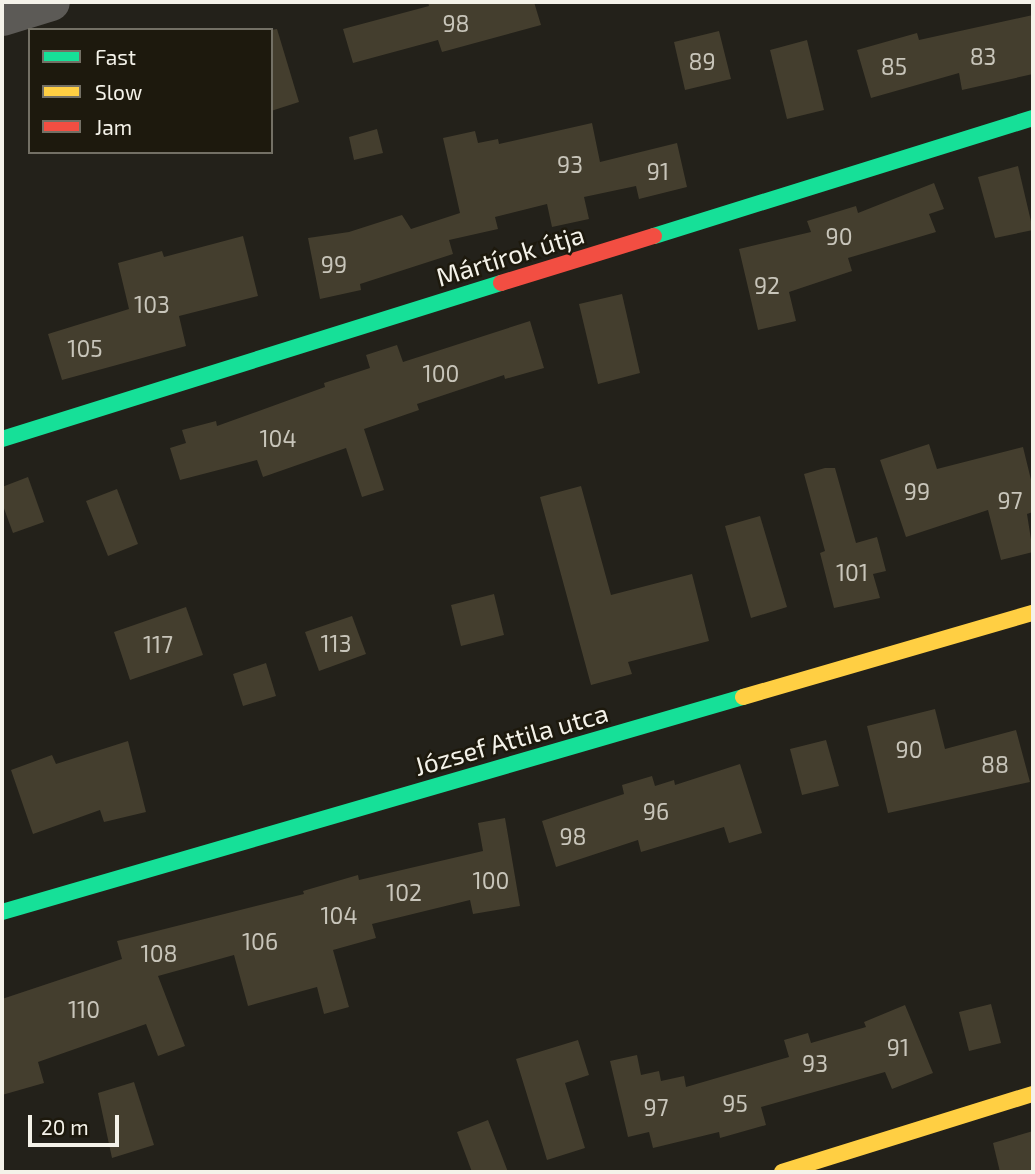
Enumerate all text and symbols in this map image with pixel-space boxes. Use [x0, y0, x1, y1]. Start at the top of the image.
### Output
house number: 98 [442, 9, 470, 37]
legend [28, 28, 273, 154]
house number: 83 [970, 42, 996, 70]
text: Fast [95, 44, 136, 69]
house number: 89 [688, 47, 716, 75]
house number: 85 [881, 52, 907, 80]
text: Slow [95, 79, 142, 104]
text: Jam [95, 114, 132, 139]
house number: 93 [557, 150, 583, 178]
house number: 91 [647, 157, 669, 185]
street label: Mártírok útja [432, 218, 588, 292]
house number: 90 [825, 222, 853, 250]
house number: 99 [321, 250, 347, 278]
house number: 92 [754, 271, 780, 299]
house number: 103 [134, 290, 170, 318]
house number: 105 [67, 334, 103, 362]
house number: 100 [423, 359, 459, 387]
house number: 104 [259, 424, 297, 452]
house number: 99 [904, 477, 930, 505]
house number: 97 [998, 486, 1022, 514]
house number: 101 [836, 558, 868, 586]
house number: 113 [320, 629, 352, 657]
house number: 117 [143, 630, 173, 658]
street label: József Attila utca [410, 696, 612, 782]
house number: 90 [895, 735, 923, 763]
house number: 88 [981, 750, 1009, 778]
house number: 96 [643, 797, 669, 825]
house number: 98 [559, 822, 587, 850]
house number: 100 [473, 866, 509, 894]
house number: 102 [386, 878, 422, 906]
house number: 104 [320, 901, 358, 929]
house number: 106 [242, 927, 278, 955]
house number: 108 [141, 939, 177, 967]
house number: 110 [68, 995, 100, 1023]
house number: 91 [887, 1033, 909, 1061]
house number: 93 [802, 1049, 828, 1077]
house number: 95 [722, 1089, 748, 1117]
house number: 97 [644, 1093, 668, 1121]
scale bar [32, 1100, 122, 1144]
text: 20 m [41, 1114, 89, 1139]

